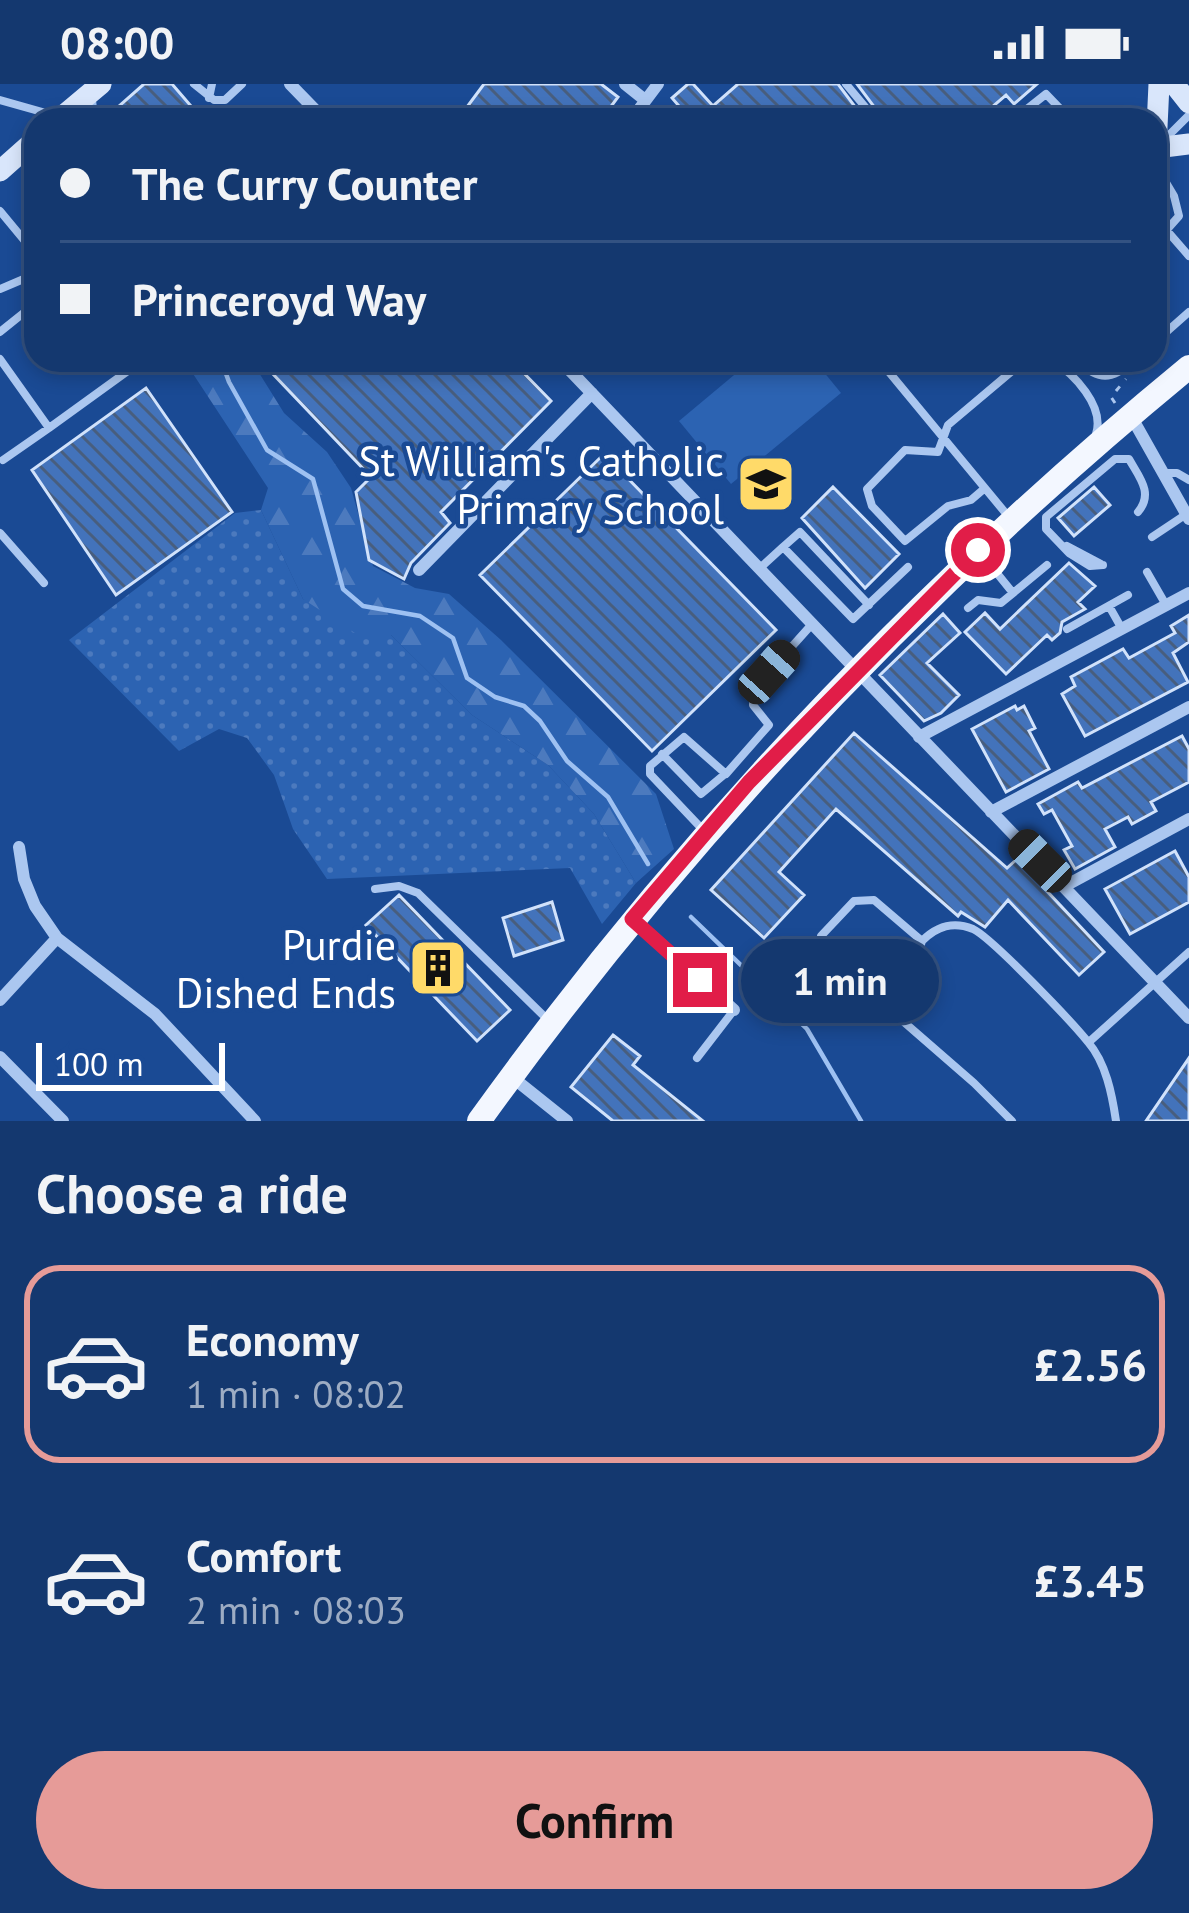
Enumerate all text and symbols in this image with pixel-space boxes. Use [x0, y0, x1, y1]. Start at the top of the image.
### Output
text: 08:00 [60, 13, 174, 71]
text: The Curry Counter [132, 154, 477, 212]
text: Princeroyd Way [132, 270, 426, 328]
place label: St William's Catholic Primary School [359, 433, 724, 536]
school or university icon: St William's Catholic Primary School [735, 453, 797, 515]
route start [951, 523, 1005, 577]
car [732, 633, 806, 711]
car [1002, 823, 1078, 899]
place label: Purdie Dished Ends [176, 917, 396, 1020]
building icon: Purdie Dished Ends [407, 937, 469, 999]
callout: 1 min [742, 938, 940, 1022]
route end [673, 953, 727, 1007]
text: 1 min [792, 955, 888, 1006]
scale bar [36, 1037, 225, 1090]
text: 100 m [54, 1042, 144, 1085]
text: Choose a ride [36, 1158, 348, 1228]
icon: car [42, 1310, 150, 1418]
text: Economy [186, 1310, 359, 1368]
text: £2.56 [1034, 1335, 1147, 1393]
text: 1 min · 08:02 [186, 1368, 406, 1419]
icon: car [42, 1526, 150, 1634]
text: Comfort [186, 1526, 341, 1584]
text: £3.45 [1034, 1551, 1147, 1609]
text: 2 min · 08:03 [186, 1584, 406, 1635]
button: Confirm [36, 1751, 1153, 1889]

